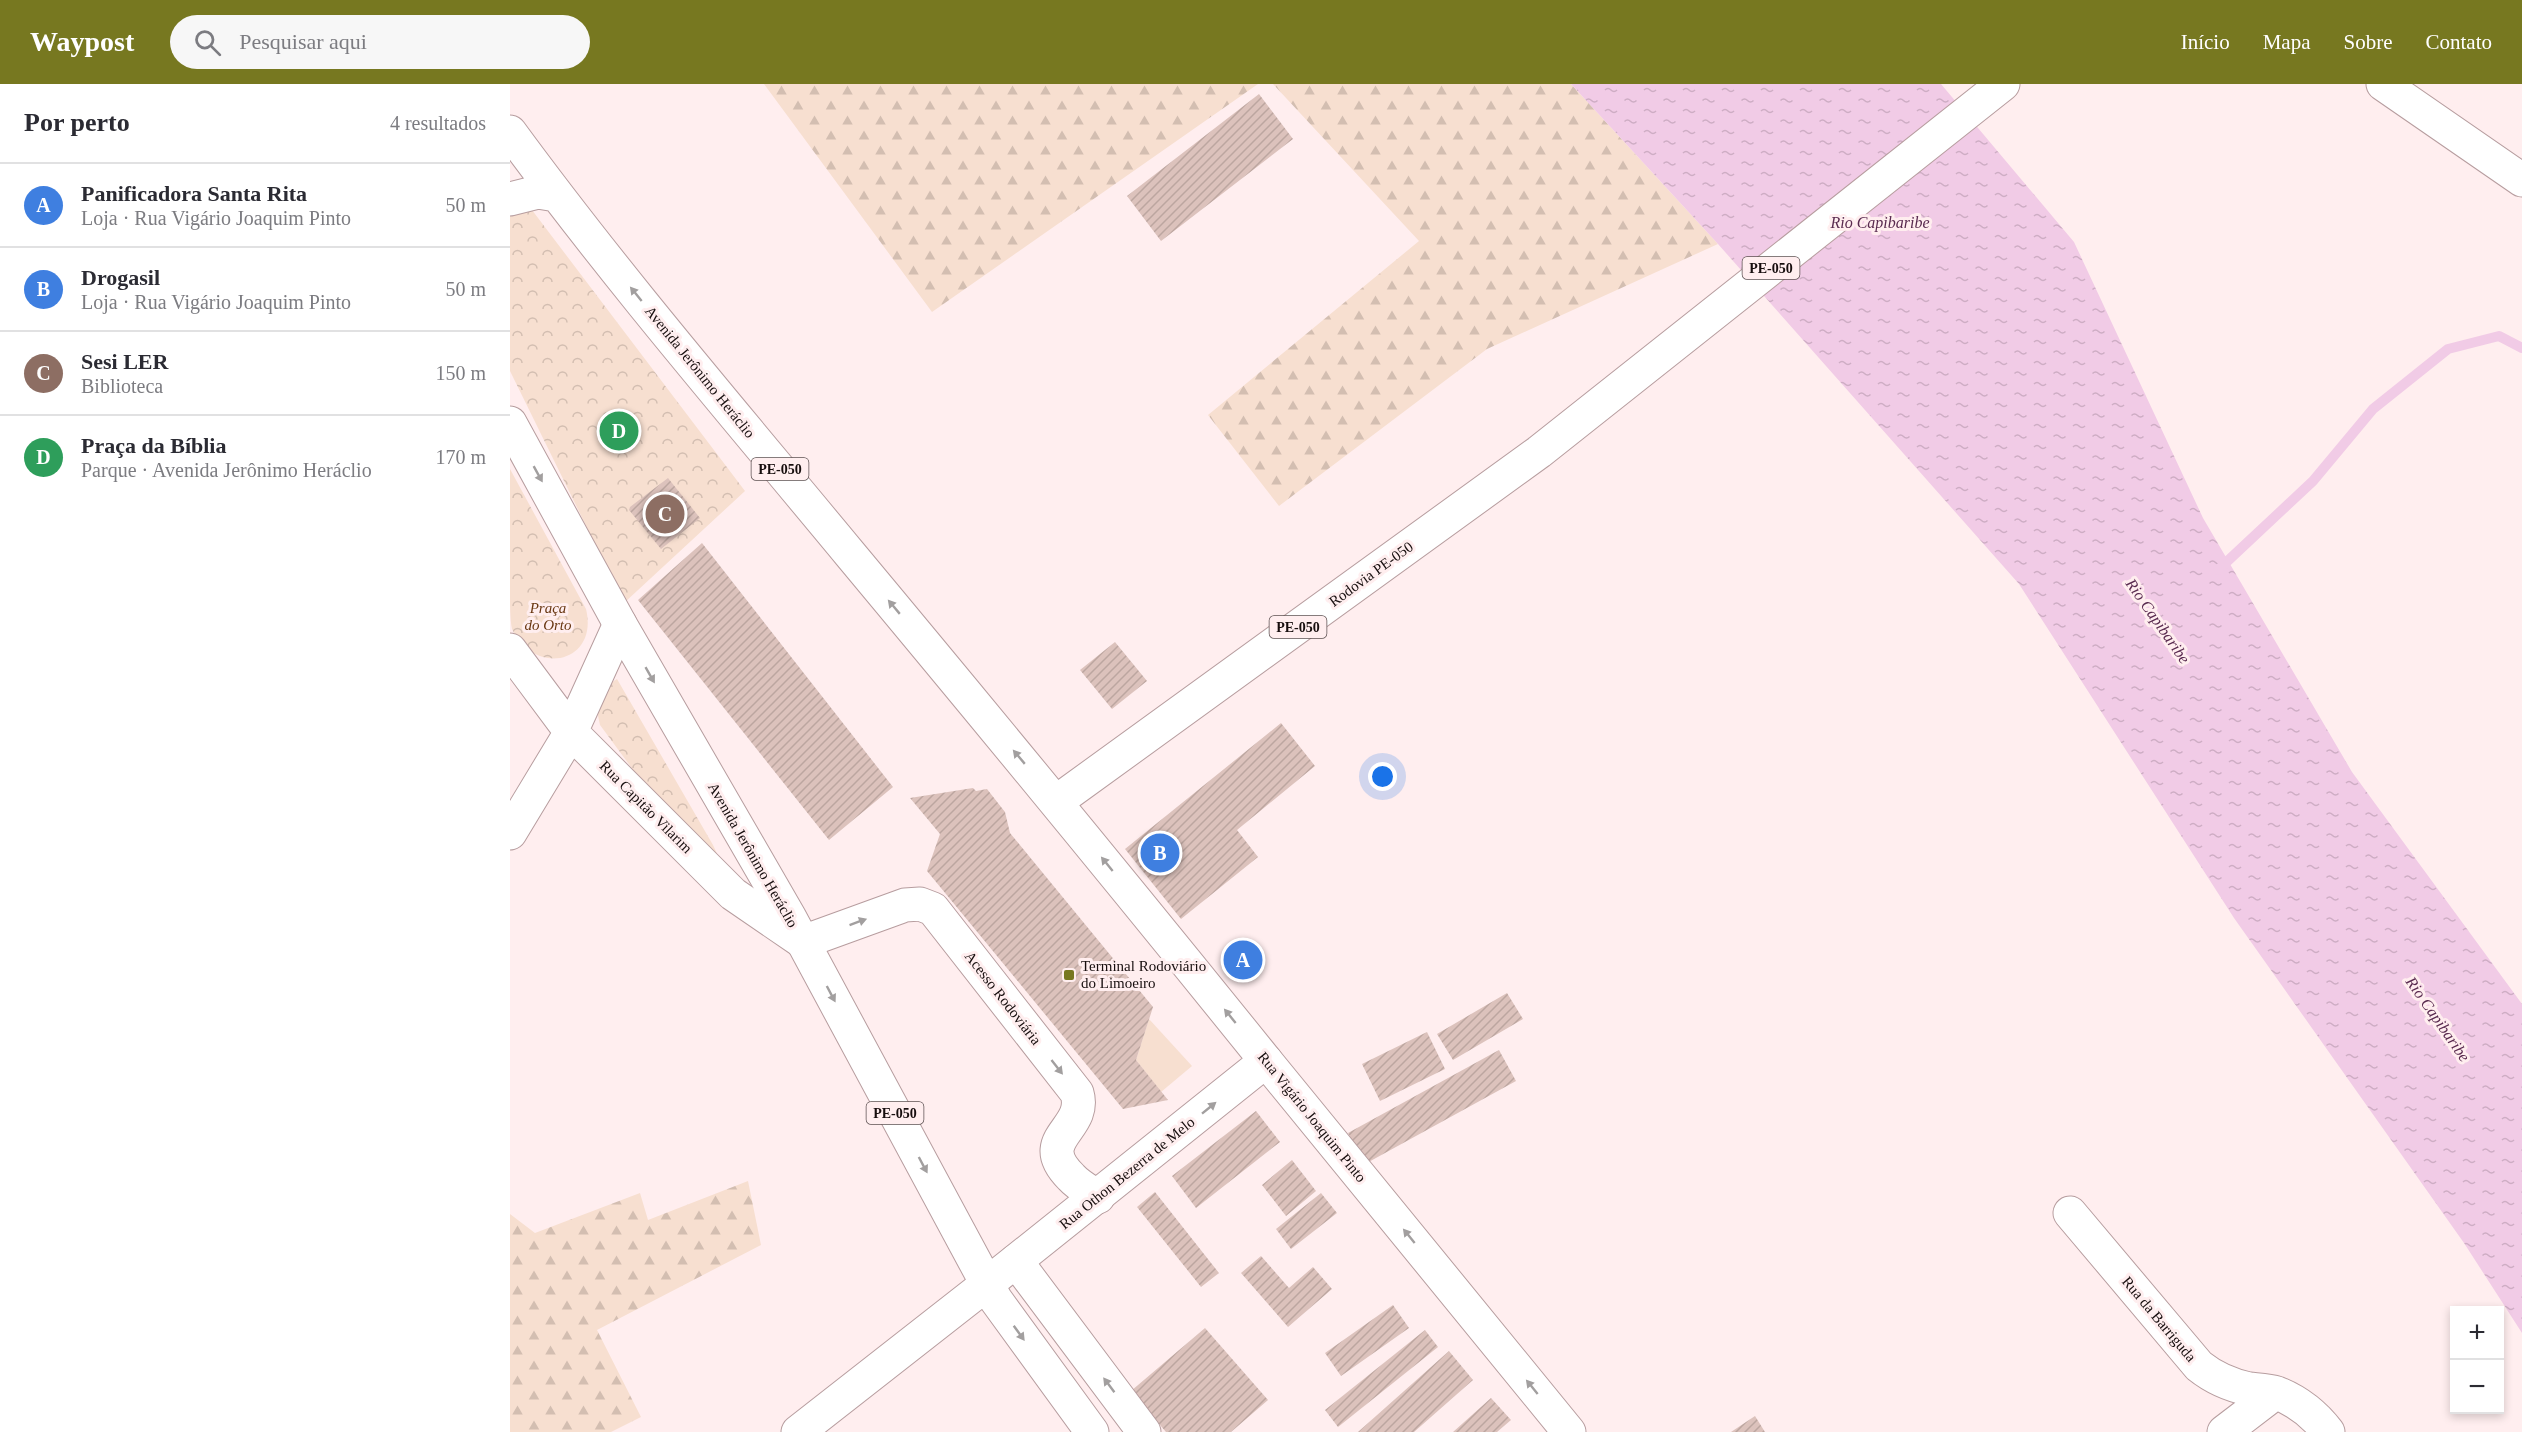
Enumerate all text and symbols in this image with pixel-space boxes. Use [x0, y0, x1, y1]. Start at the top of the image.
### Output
search box [170, 15, 590, 69]
text: Waypost [30, 26, 134, 57]
icon: search [191, 26, 224, 59]
text: Pesquisar aqui [239, 29, 367, 54]
text: Início [2181, 30, 2230, 54]
text: Mapa [2263, 30, 2311, 54]
text: Sobre [2344, 30, 2393, 54]
text: Contato [2426, 30, 2492, 54]
text: Por perto [24, 108, 130, 137]
text: 4 resultados [390, 112, 486, 134]
text: Panificadora Santa Rita [81, 181, 307, 206]
text: A [36, 194, 51, 216]
text: 50 m [445, 194, 486, 216]
text: Loja · Rua Vigário Joaquim Pinto [81, 207, 351, 229]
water label: Rio Capibaribe [1829, 214, 1930, 232]
road number: PE-050 [1742, 257, 1800, 279]
text: Drogasil [81, 265, 160, 290]
text: B [37, 278, 50, 300]
text: 50 m [445, 278, 486, 300]
one-way arrow [631, 287, 643, 302]
text: Loja · Rua Vigário Joaquim Pinto [81, 291, 351, 313]
street label: Avenida Jerônimo Heráclio [642, 303, 758, 441]
text: Sesi LER [81, 349, 168, 374]
text: C [36, 362, 51, 384]
text: 150 m [435, 362, 486, 384]
text: Biblioteca [81, 375, 163, 397]
pin: D [600, 408, 638, 454]
text: Praça da Bíblia [81, 433, 226, 458]
text: D [36, 446, 51, 468]
text: 170 m [435, 446, 486, 468]
road number: PE-050 [752, 458, 808, 480]
text: Parque · Avenida Jerônimo Heráclio [81, 459, 372, 481]
one-way arrow [533, 466, 543, 483]
pin: C [646, 492, 684, 536]
street label: Rodovia PE-050 [1326, 538, 1416, 610]
water label: Rio Capibaribe [2121, 575, 2193, 667]
park label: Praça do Orto [524, 600, 572, 633]
one-way arrow [888, 600, 901, 615]
road number: PE-050 [1270, 616, 1326, 638]
one-way arrow [644, 667, 655, 683]
one-way arrow [1012, 749, 1025, 765]
street label: Rua Capitão Vilarim [597, 758, 696, 857]
your location [1368, 762, 1397, 791]
street label: Avenida Jerônimo Heráclio [705, 780, 801, 930]
pin: B [1140, 830, 1180, 876]
one-way arrow [1100, 856, 1113, 872]
one-way arrow [849, 917, 867, 926]
pin: A [1224, 938, 1262, 982]
street label: Acesso Rodoviária [962, 948, 1045, 1048]
place label: Terminal Rodoviário do Limoeiro [1081, 958, 1206, 991]
marker: Terminal Rodoviário do Limoeiro [1062, 968, 1076, 982]
water label: Rio Capibaribe [2401, 973, 2473, 1065]
one-way arrow [826, 985, 836, 1002]
one-way arrow [1223, 1008, 1236, 1024]
street label: Rua Vigário Joaquim Pinto [1255, 1049, 1369, 1185]
one-way arrow [1050, 1059, 1062, 1074]
road number: PE-050 [866, 1102, 924, 1124]
one-way arrow [1201, 1102, 1216, 1114]
street label: Rua Othon Bezerra de Melo [1056, 1114, 1198, 1232]
one-way arrow [918, 1157, 928, 1174]
one-way arrow [1403, 1228, 1415, 1243]
street label: Rua da Barriguda [2119, 1273, 2199, 1365]
map controls [2450, 1306, 2504, 1414]
button: + [2450, 1306, 2504, 1360]
one-way arrow [1013, 1325, 1025, 1341]
button: − [2450, 1360, 2504, 1414]
one-way arrow [1103, 1377, 1116, 1393]
one-way arrow [1525, 1379, 1538, 1395]

